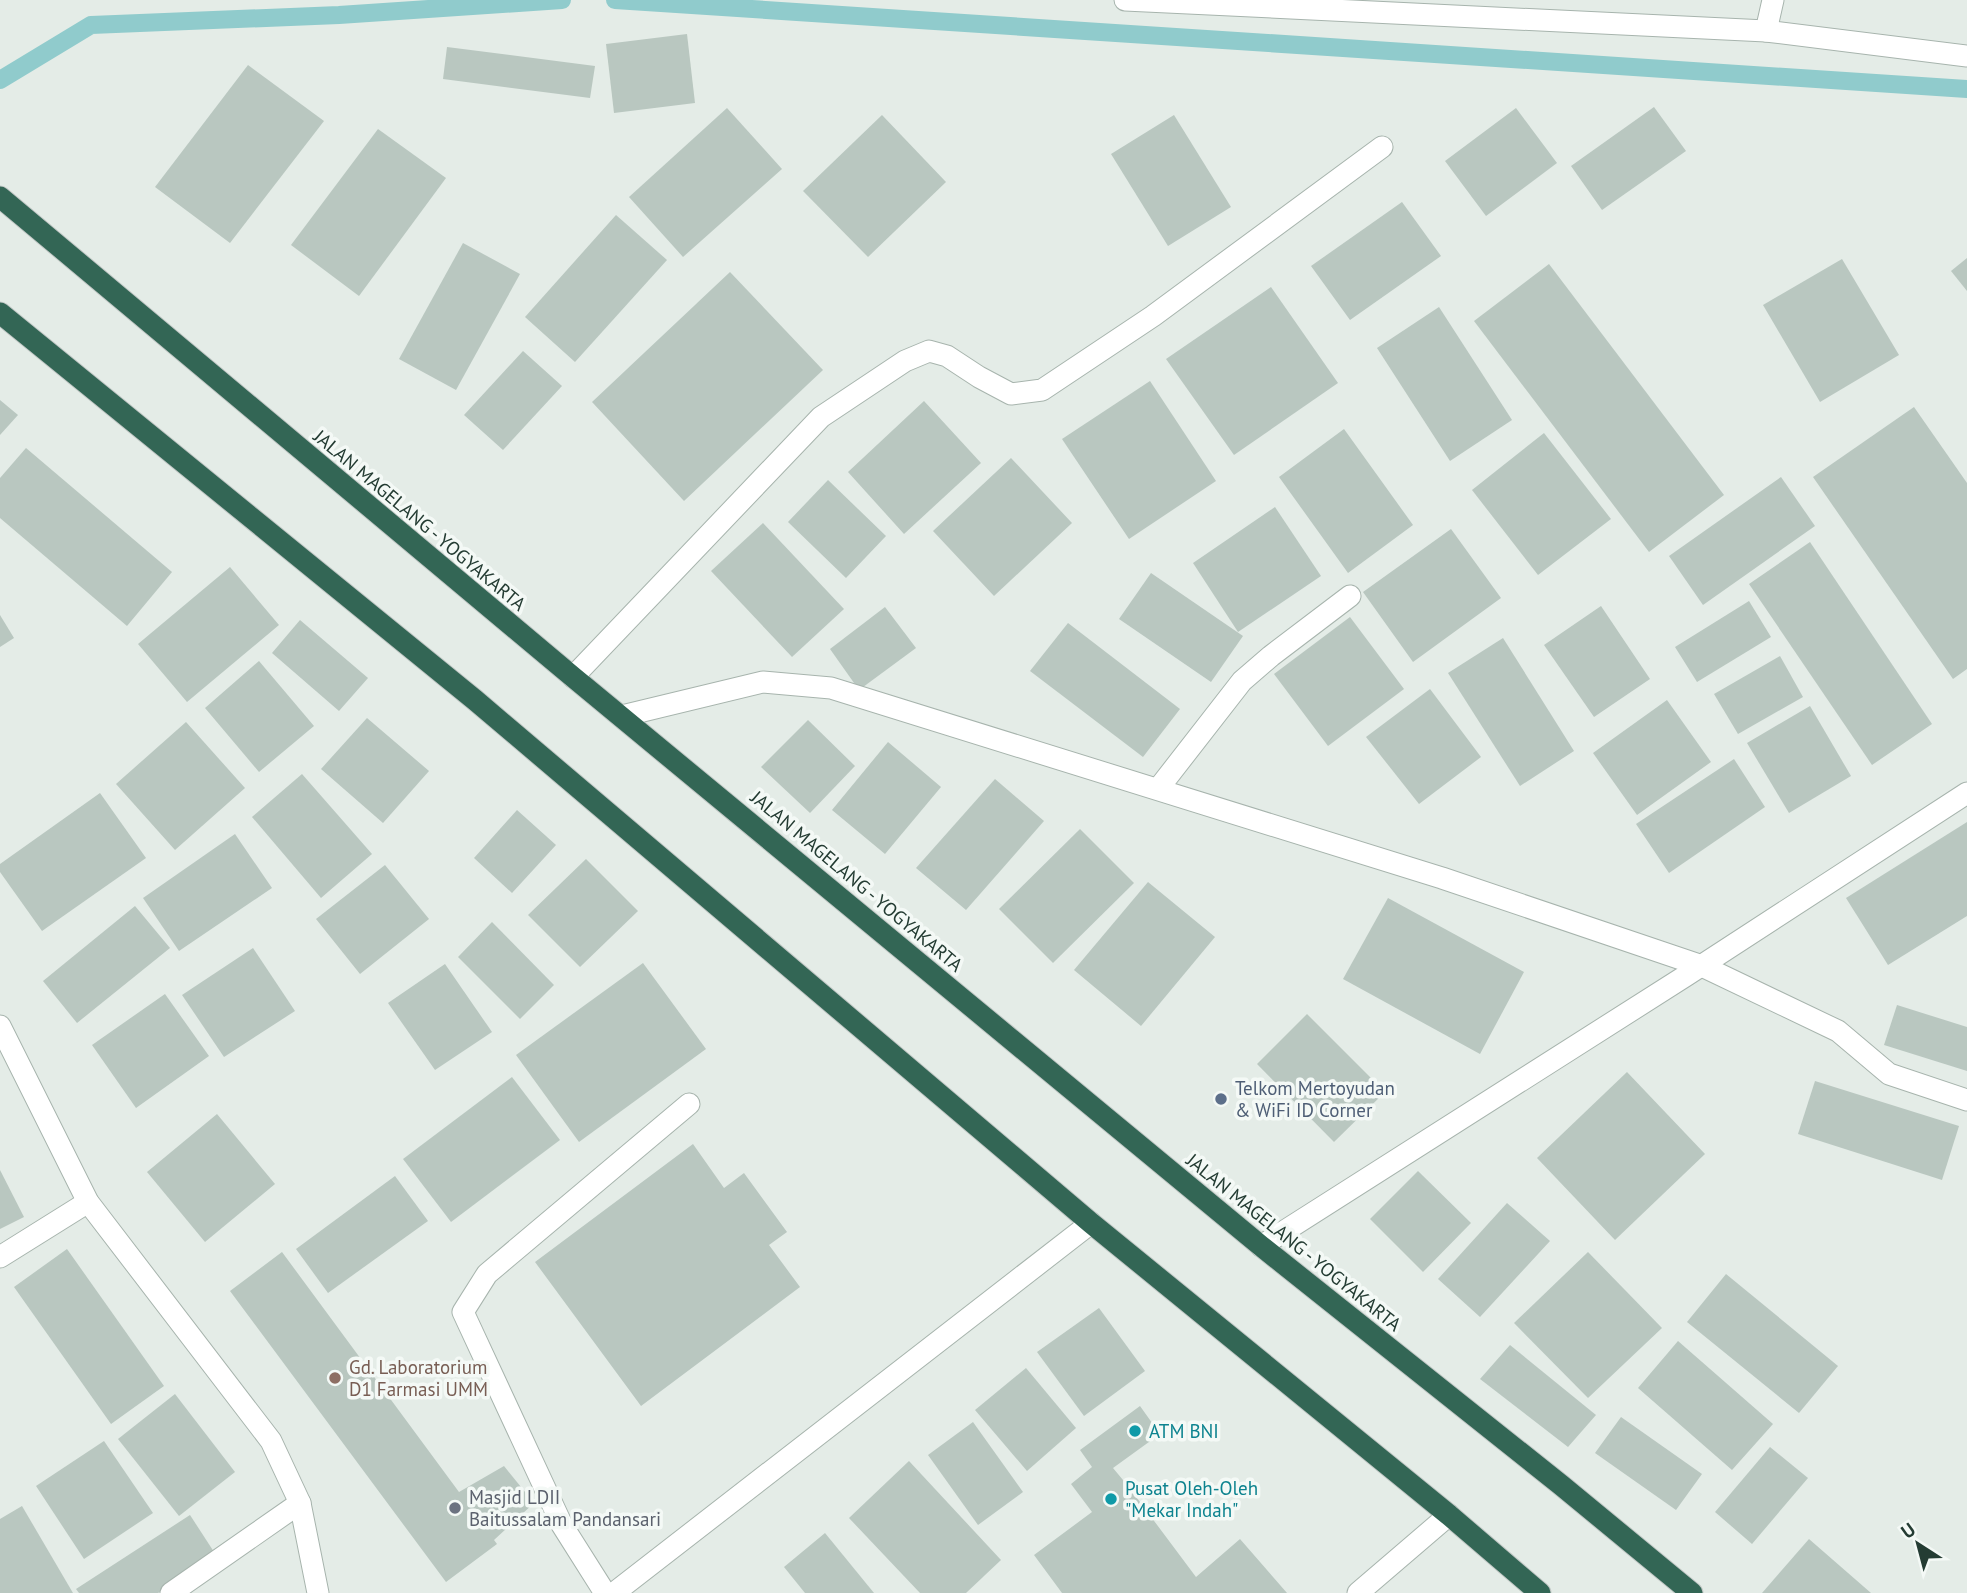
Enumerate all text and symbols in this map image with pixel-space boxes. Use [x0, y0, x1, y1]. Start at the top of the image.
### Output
street label: JALAN MAGELANG - YOGYAKARTA [308, 424, 531, 616]
street label: JALAN MAGELANG - YOGYAKARTA [745, 785, 968, 977]
place label: Telkom Mertoyudan & WiFi ID Corner [1235, 1076, 1395, 1122]
marker: Telkom Mertoyudan & WiFi ID Corner [1213, 1091, 1229, 1107]
street label: JALAN MAGELANG - YOGYAKARTA [1181, 1147, 1406, 1336]
place label: Gd. Laboratorium D1 Farmasi UMM [349, 1355, 488, 1401]
marker: Gd. Laboratorium D1 Farmasi UMM [327, 1370, 343, 1386]
place label: ATM BNI [1149, 1419, 1219, 1443]
marker: ATM BNI [1127, 1423, 1143, 1439]
place label: Pusat Oleh-Oleh "Mekar Indah" [1125, 1476, 1258, 1522]
place label: Masjid LDII Baitussalam Pandansari [469, 1485, 661, 1531]
marker: Pusat Oleh-Oleh "Mekar Indah" [1103, 1491, 1119, 1507]
marker: Masjid LDII Baitussalam Pandansari [447, 1500, 463, 1516]
north arrow [1883, 1509, 1953, 1579]
text: U [1896, 1517, 1920, 1543]

